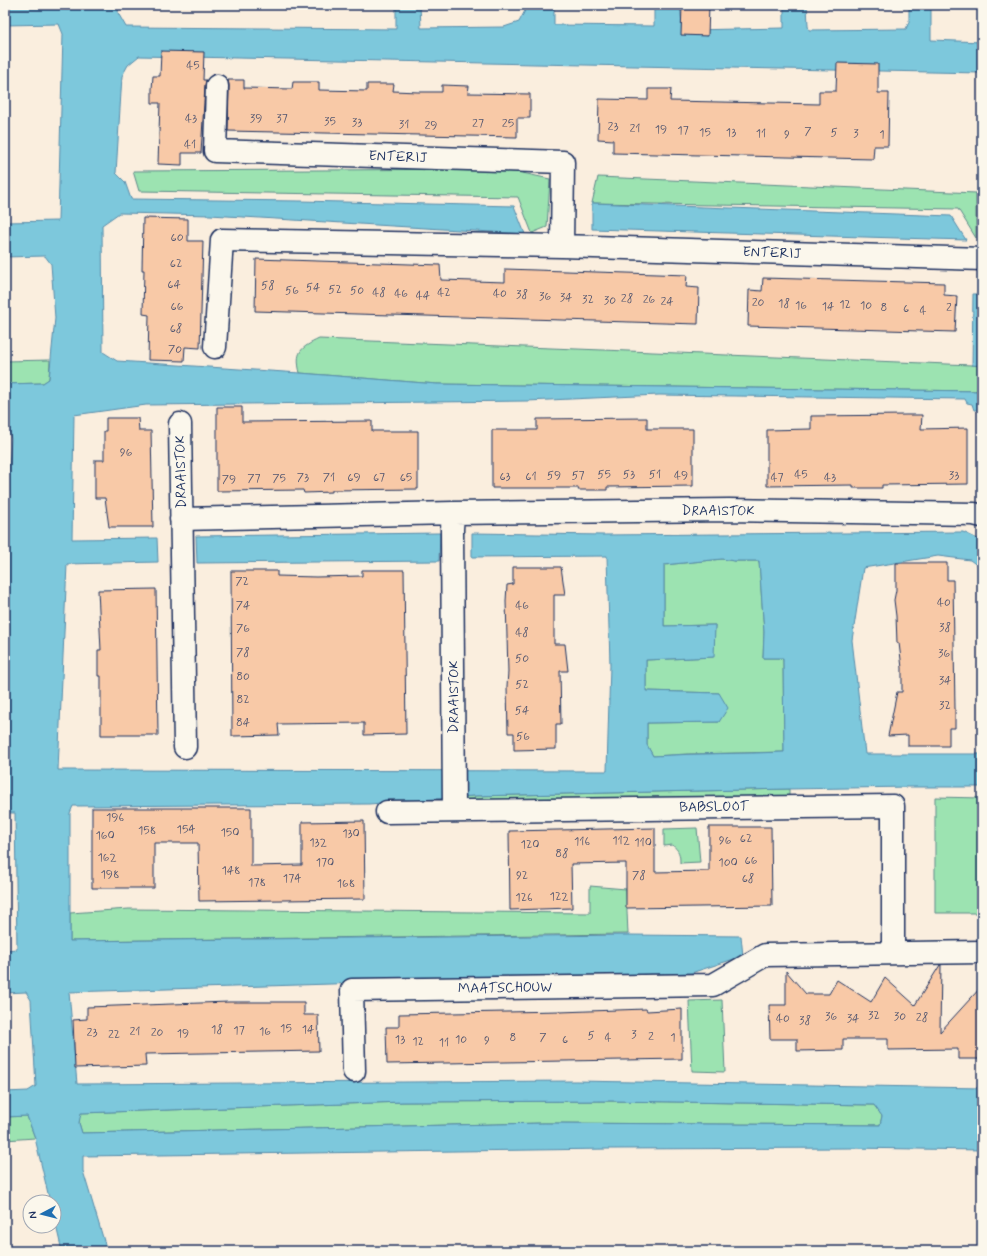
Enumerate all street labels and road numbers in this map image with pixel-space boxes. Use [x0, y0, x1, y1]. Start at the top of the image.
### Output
street label: ENTERIJ [368, 147, 428, 167]
street label: ENTERIJ [742, 243, 802, 263]
street label: DRAAISTOK [171, 435, 191, 509]
street label: DRAAISTOK [681, 502, 755, 520]
street label: DRAAISTOK [445, 660, 463, 734]
street label: BABSLOOT [679, 797, 749, 817]
street label: MAATSCHOUW [458, 978, 553, 998]

